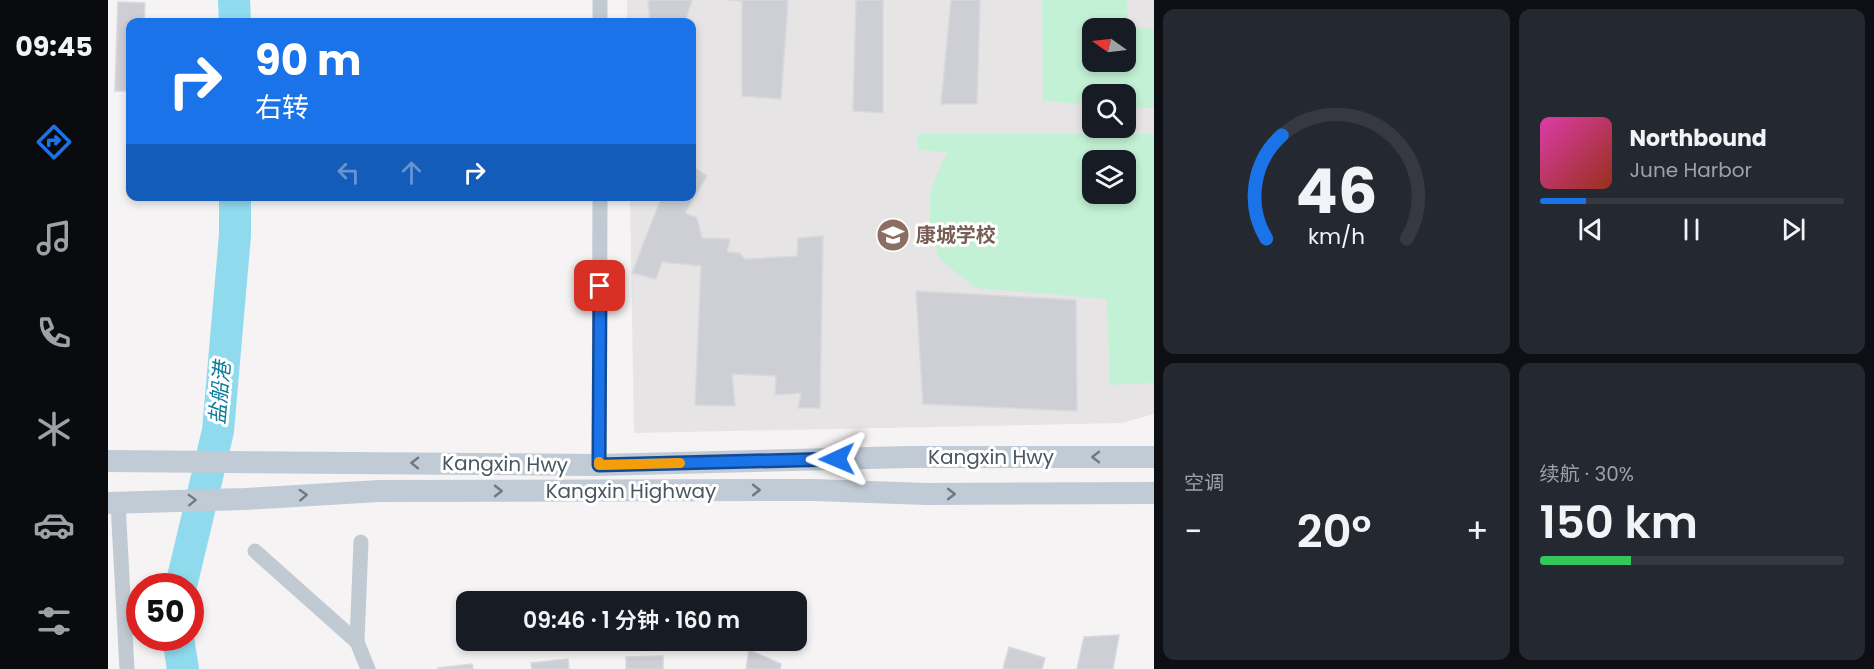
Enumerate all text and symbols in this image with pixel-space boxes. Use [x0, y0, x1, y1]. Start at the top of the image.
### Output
north arrow [1082, 18, 1136, 72]
map controls [1082, 18, 1136, 204]
text: 09:45 [15, 28, 93, 65]
text: 90 m [255, 31, 362, 90]
icon: right [156, 42, 234, 120]
button: search [1082, 84, 1136, 138]
text: 右转 [255, 89, 309, 126]
icon: directions [33, 121, 75, 163]
text: Northbound [1630, 123, 1767, 154]
text: 46 [1295, 147, 1377, 235]
button: layers [1082, 150, 1136, 204]
icon: left [332, 156, 365, 189]
icon: ahead [395, 156, 428, 189]
icon: right [458, 156, 491, 189]
text: June Harbor [1630, 156, 1752, 184]
icon: previous [1574, 213, 1607, 246]
icon: pause [1675, 213, 1708, 246]
icon: next [1777, 213, 1810, 246]
icon: music [33, 217, 75, 259]
school or university icon: 康城学校 [875, 217, 911, 253]
place label: 康城学校 [916, 221, 996, 249]
text: km/h [1308, 221, 1365, 252]
pin [574, 260, 625, 311]
icon: arrive [583, 269, 616, 302]
icon: phone [33, 312, 75, 354]
water label: 盐船港 [202, 357, 237, 426]
icon: climate [33, 408, 75, 450]
position arrow [805, 427, 869, 491]
street label: Kangxin Hwy [928, 443, 1054, 471]
street label: Kangxin Hwy [442, 449, 568, 479]
one-way arrow [1091, 451, 1100, 463]
one-way arrow [410, 457, 419, 469]
text: 续航 · 30% [1540, 460, 1634, 488]
text: 空调 [1184, 469, 1224, 497]
street label: Kangxin Highway [546, 477, 716, 505]
one-way arrow [752, 484, 761, 496]
one-way arrow [494, 485, 503, 497]
one-way arrow [947, 488, 956, 500]
one-way arrow [299, 489, 308, 502]
text: 150 km [1540, 491, 1698, 554]
one-way arrow [188, 494, 197, 507]
text: 20° [1297, 500, 1372, 563]
icon: car [33, 504, 75, 546]
text: − [1184, 508, 1202, 555]
text: + [1466, 508, 1489, 555]
speed limit sign: 50 [126, 573, 204, 651]
icon: filters [33, 600, 75, 642]
text: 09:46 · 1 分钟 · 160 m [523, 605, 740, 636]

